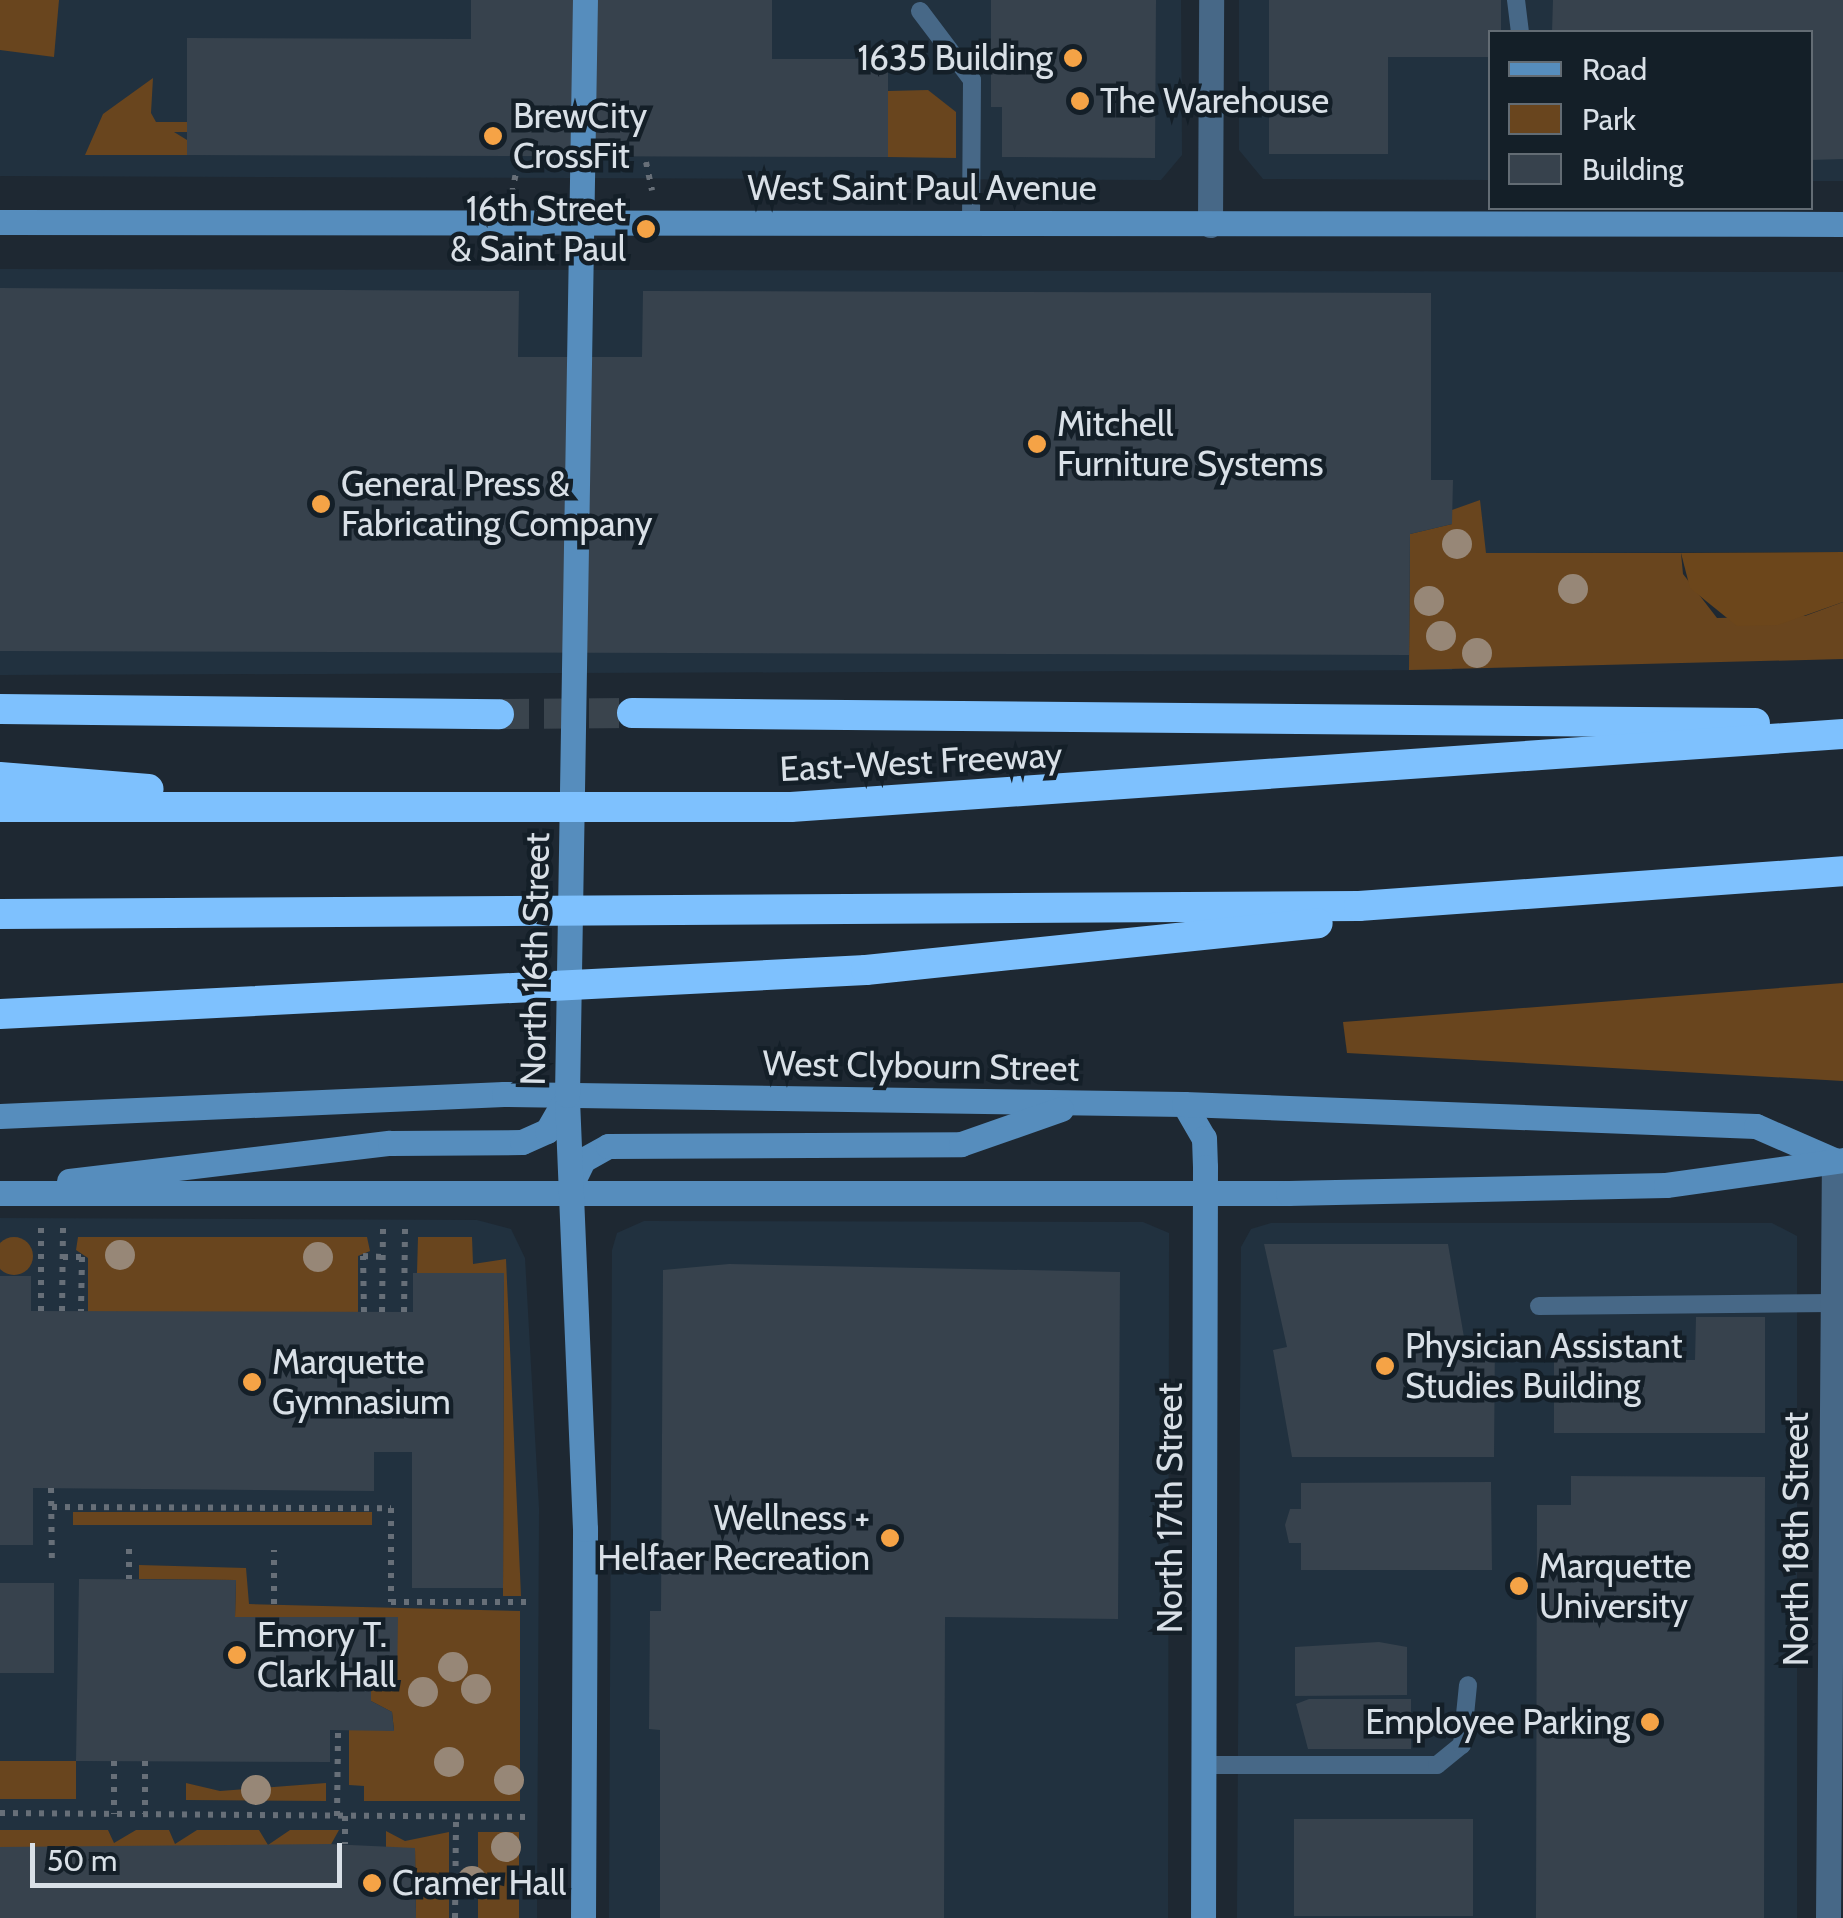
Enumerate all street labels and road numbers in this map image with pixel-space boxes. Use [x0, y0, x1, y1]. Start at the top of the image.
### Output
street label: West Saint Paul Avenue [747, 167, 1097, 209]
street label: East-West Freeway [779, 734, 1063, 790]
street label: North 16th Street [512, 832, 558, 1086]
street label: West Clybourn Street [762, 1042, 1080, 1090]
street label: North 17th Street [1149, 1383, 1191, 1633]
street label: North 18th Street [1775, 1412, 1817, 1666]

